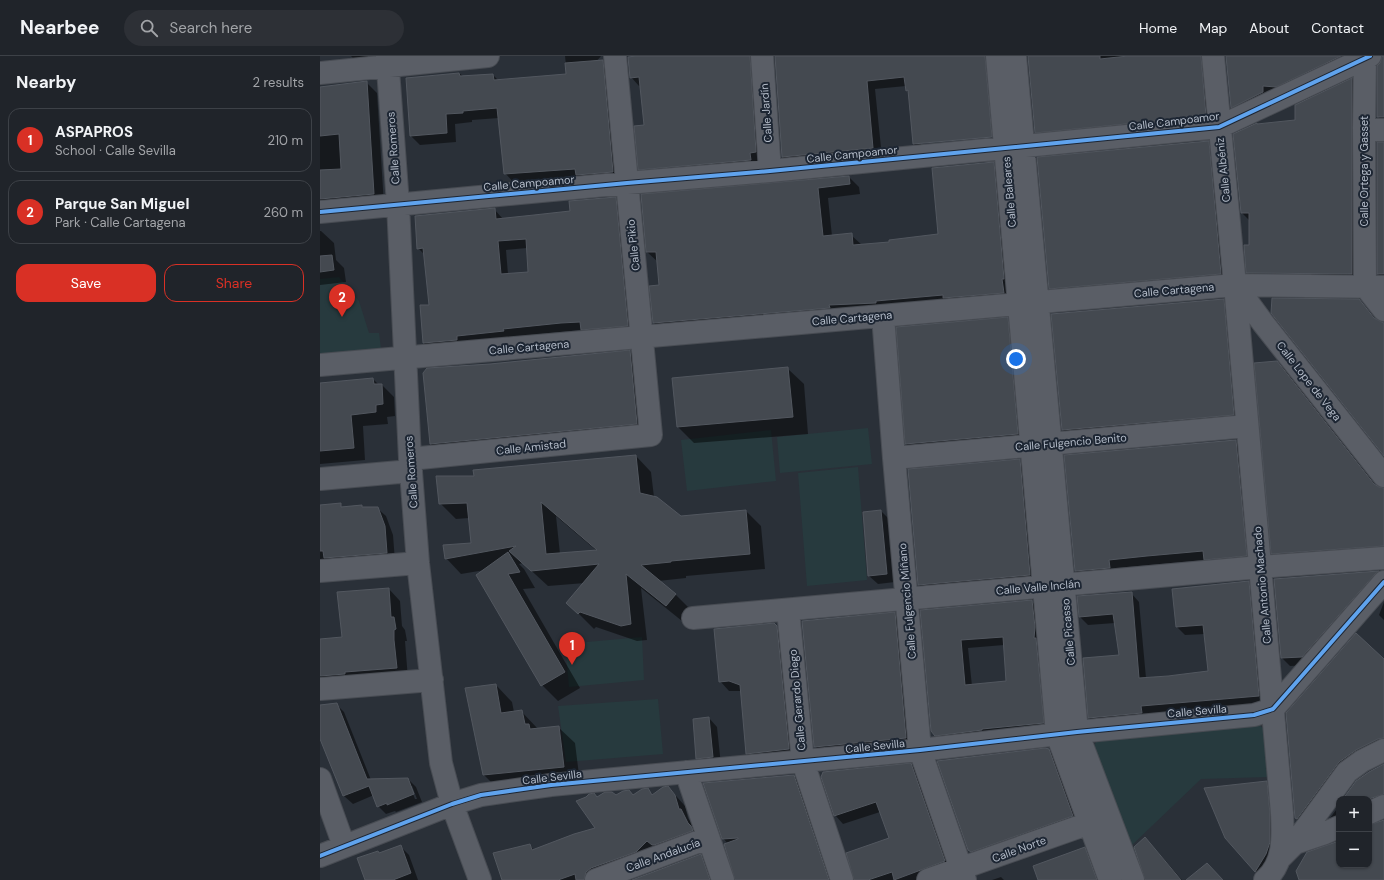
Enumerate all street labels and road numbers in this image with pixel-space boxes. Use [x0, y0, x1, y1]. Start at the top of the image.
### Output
street label: Calle Jardín [757, 83, 775, 143]
street label: Calle Campoamor [1128, 108, 1220, 134]
street label: Calle Romeros [383, 111, 403, 185]
street label: Calle Ortega y Gasset [1357, 116, 1371, 226]
street label: Calle Albéniz [1213, 137, 1233, 203]
street label: Calle Campoamor [806, 142, 898, 166]
street label: Calle Baleares [999, 156, 1019, 228]
street label: Calle Campoamor [483, 172, 575, 194]
street label: Calle Pikio [623, 219, 643, 271]
street label: Calle Cartagena [1133, 280, 1215, 300]
street label: Calle Cartagena [811, 308, 893, 328]
street label: Calle Cartagena [488, 337, 570, 357]
street label: Calle Lope de Vega [1274, 338, 1344, 424]
street label: Calle Fulgencio Benito [1015, 430, 1127, 454]
street label: Calle Romeros [401, 435, 421, 509]
street label: Calle Amistad [495, 436, 567, 458]
street label: Calle Antonio Machado [1250, 526, 1274, 644]
street label: Calle Fulgencio Miñano [895, 542, 919, 660]
street label: Calle Valle Inclán [995, 576, 1081, 598]
street label: Calle Picasso [1058, 598, 1078, 666]
street label: Calle Gerardo Diego [786, 649, 808, 751]
street label: Calle Sevilla [1167, 701, 1227, 721]
street label: Calle Sevilla [845, 736, 905, 756]
street label: Calle Sevilla [522, 766, 582, 788]
street label: Calle Norte [990, 833, 1048, 865]
street label: Calle Andalucía [624, 835, 702, 875]

